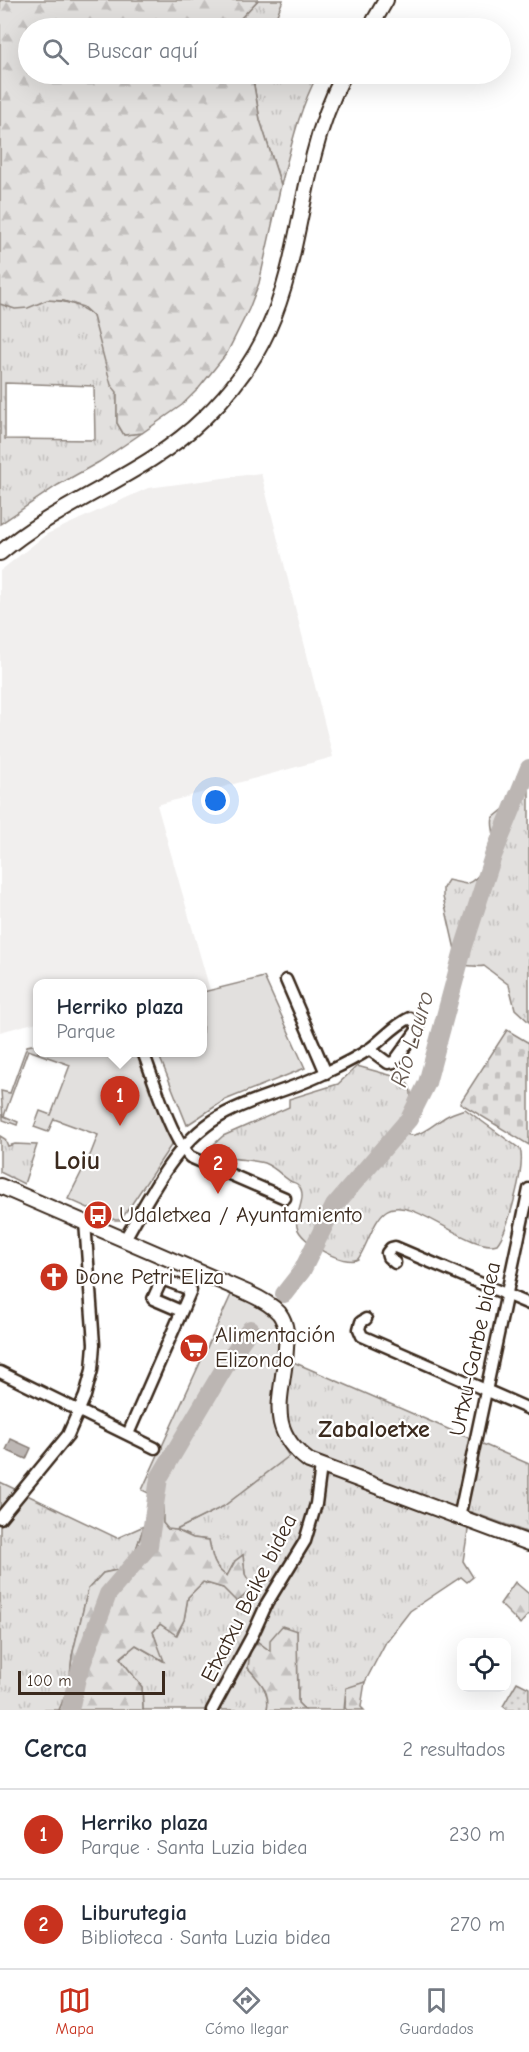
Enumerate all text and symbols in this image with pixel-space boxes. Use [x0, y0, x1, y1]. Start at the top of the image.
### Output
search box [18, 18, 511, 84]
icon: search [39, 35, 72, 68]
text: Buscar aquí [87, 38, 198, 64]
your location [201, 786, 230, 815]
popup [33, 979, 207, 1057]
water label: Río Lauro [384, 988, 440, 1090]
text: Herriko plaza [56, 994, 184, 1020]
text: Parque [56, 1020, 115, 1043]
pin: 1 [100, 1076, 140, 1126]
pin: 2 [198, 1144, 238, 1194]
district label: Loiu [54, 1146, 100, 1176]
bus stop icon: Udaletxea / Ayuntamiento [82, 1199, 114, 1231]
place label: Udaletxea / Ayuntamiento [119, 1202, 363, 1228]
street label: Urtxu-Garbe bidea [444, 1259, 506, 1439]
church icon: Done Petri Eliza [38, 1261, 70, 1293]
place label: Done Petri Eliza [75, 1264, 224, 1290]
place label: Alimentación Elizondo [215, 1322, 335, 1373]
supermarket icon: Alimentación Elizondo [178, 1332, 210, 1364]
district label: Zabaloetxe [318, 1415, 430, 1443]
street label: Etxatxu Beike bidea [195, 1510, 303, 1686]
map controls [457, 1638, 511, 1692]
button: locate [457, 1638, 511, 1692]
scale bar [18, 1668, 165, 1696]
text: 100 m [27, 1672, 71, 1690]
text: Cerca [24, 1734, 88, 1764]
text: 2 resultados [403, 1738, 505, 1761]
text: Herriko plaza [81, 1810, 208, 1836]
text: 1 [40, 1823, 47, 1846]
text: 230 m [449, 1823, 505, 1846]
text: Parque · Santa Luzia bidea [81, 1836, 308, 1859]
text: Liburutegia [81, 1900, 187, 1926]
text: 2 [39, 1913, 48, 1936]
text: 270 m [450, 1913, 505, 1936]
text: Biblioteca · Santa Luzia bidea [81, 1926, 331, 1949]
tab: Mapa [56, 1984, 94, 2038]
tab: Cómo llegar [205, 1984, 288, 2038]
tab: Guardados [399, 1984, 473, 2038]

